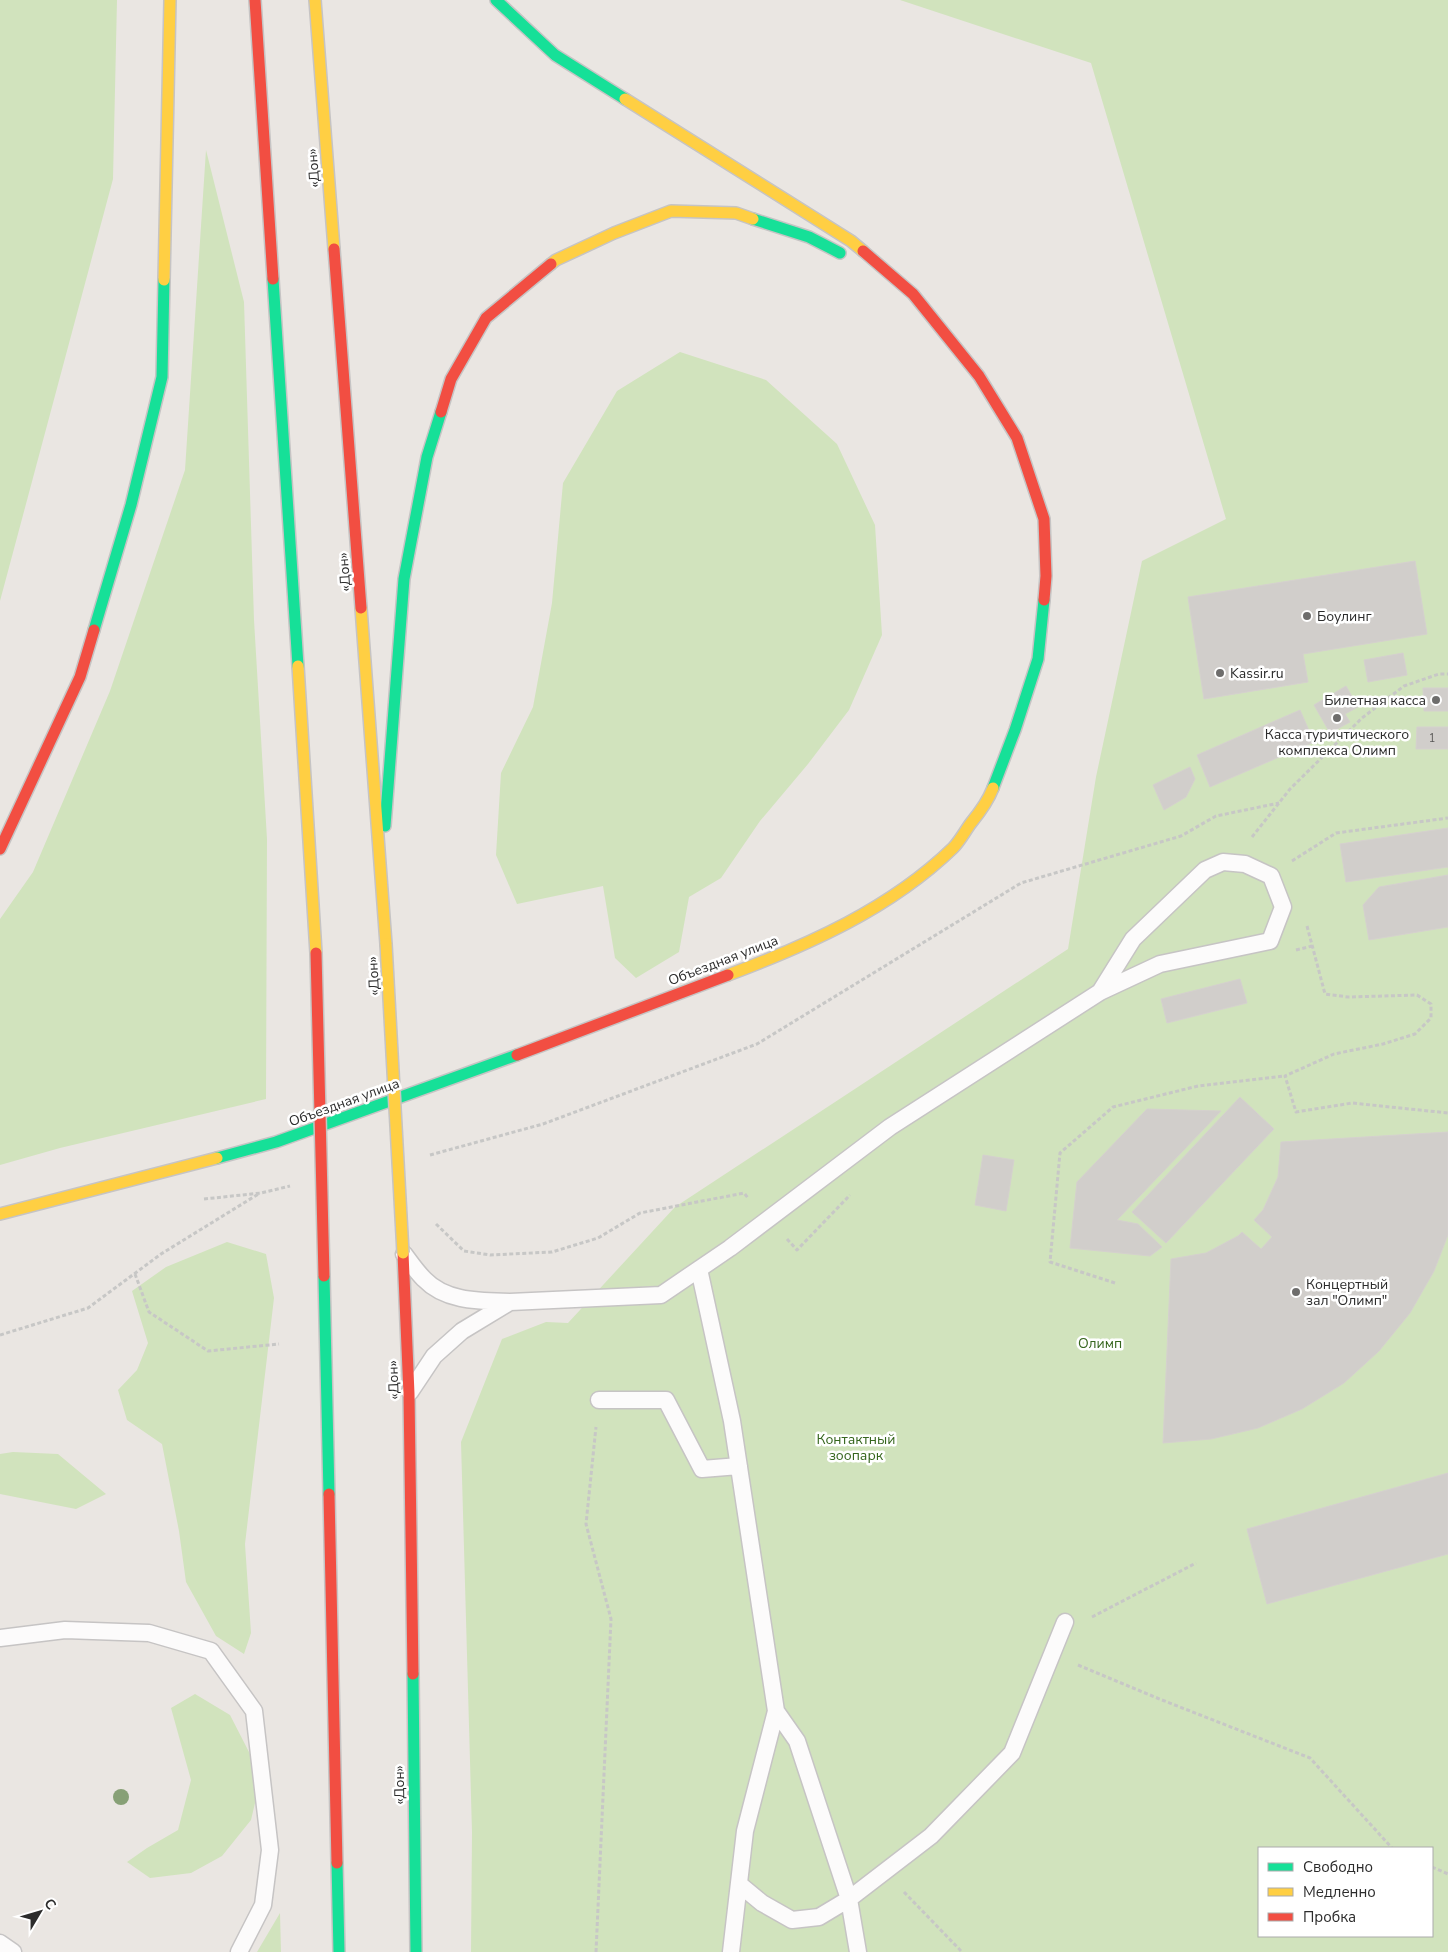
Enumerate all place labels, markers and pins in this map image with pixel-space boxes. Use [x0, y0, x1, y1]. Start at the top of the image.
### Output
place label: Боулинг [1317, 607, 1372, 626]
marker: Боулинг [1301, 610, 1313, 622]
place label: Kassir.ru [1230, 664, 1284, 683]
marker: Kassir.ru [1214, 667, 1226, 679]
place label: Билетная касса [1324, 691, 1426, 710]
marker: Билетная касса [1430, 694, 1442, 706]
marker: Касса туричтического комплекса Олимп [1331, 712, 1343, 724]
place label: Касса туричтического комплекса Олимп [1265, 725, 1409, 760]
place label: Концертный зал "Олимп" [1306, 1275, 1388, 1310]
marker: Концертный зал "Олимп" [1290, 1286, 1302, 1298]

